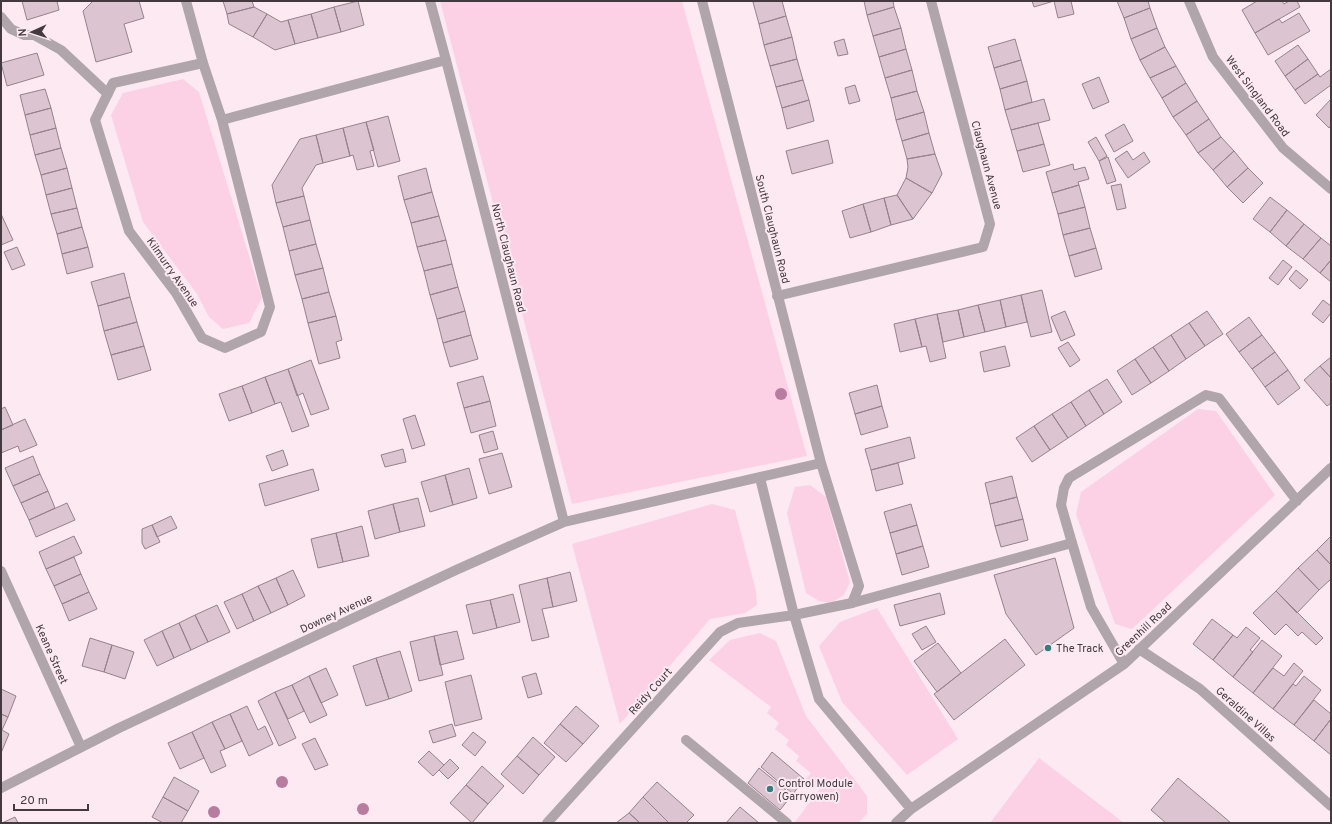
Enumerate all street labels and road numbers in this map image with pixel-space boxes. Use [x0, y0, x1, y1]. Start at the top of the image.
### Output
street label: West Singland Road [1222, 53, 1292, 140]
street label: Claughaun Avenue [967, 119, 1005, 211]
street label: South Claughaun Road [752, 173, 792, 285]
street label: North Claughaun Road [488, 202, 528, 314]
street label: Kilmurry Avenue [143, 235, 201, 310]
street label: Downey Avenue [298, 591, 375, 637]
street label: Greenhill Road [1112, 600, 1175, 660]
street label: Keane Street [32, 622, 70, 686]
street label: Reidy Court [626, 665, 676, 718]
street label: Geraldine Villas [1212, 684, 1278, 746]

